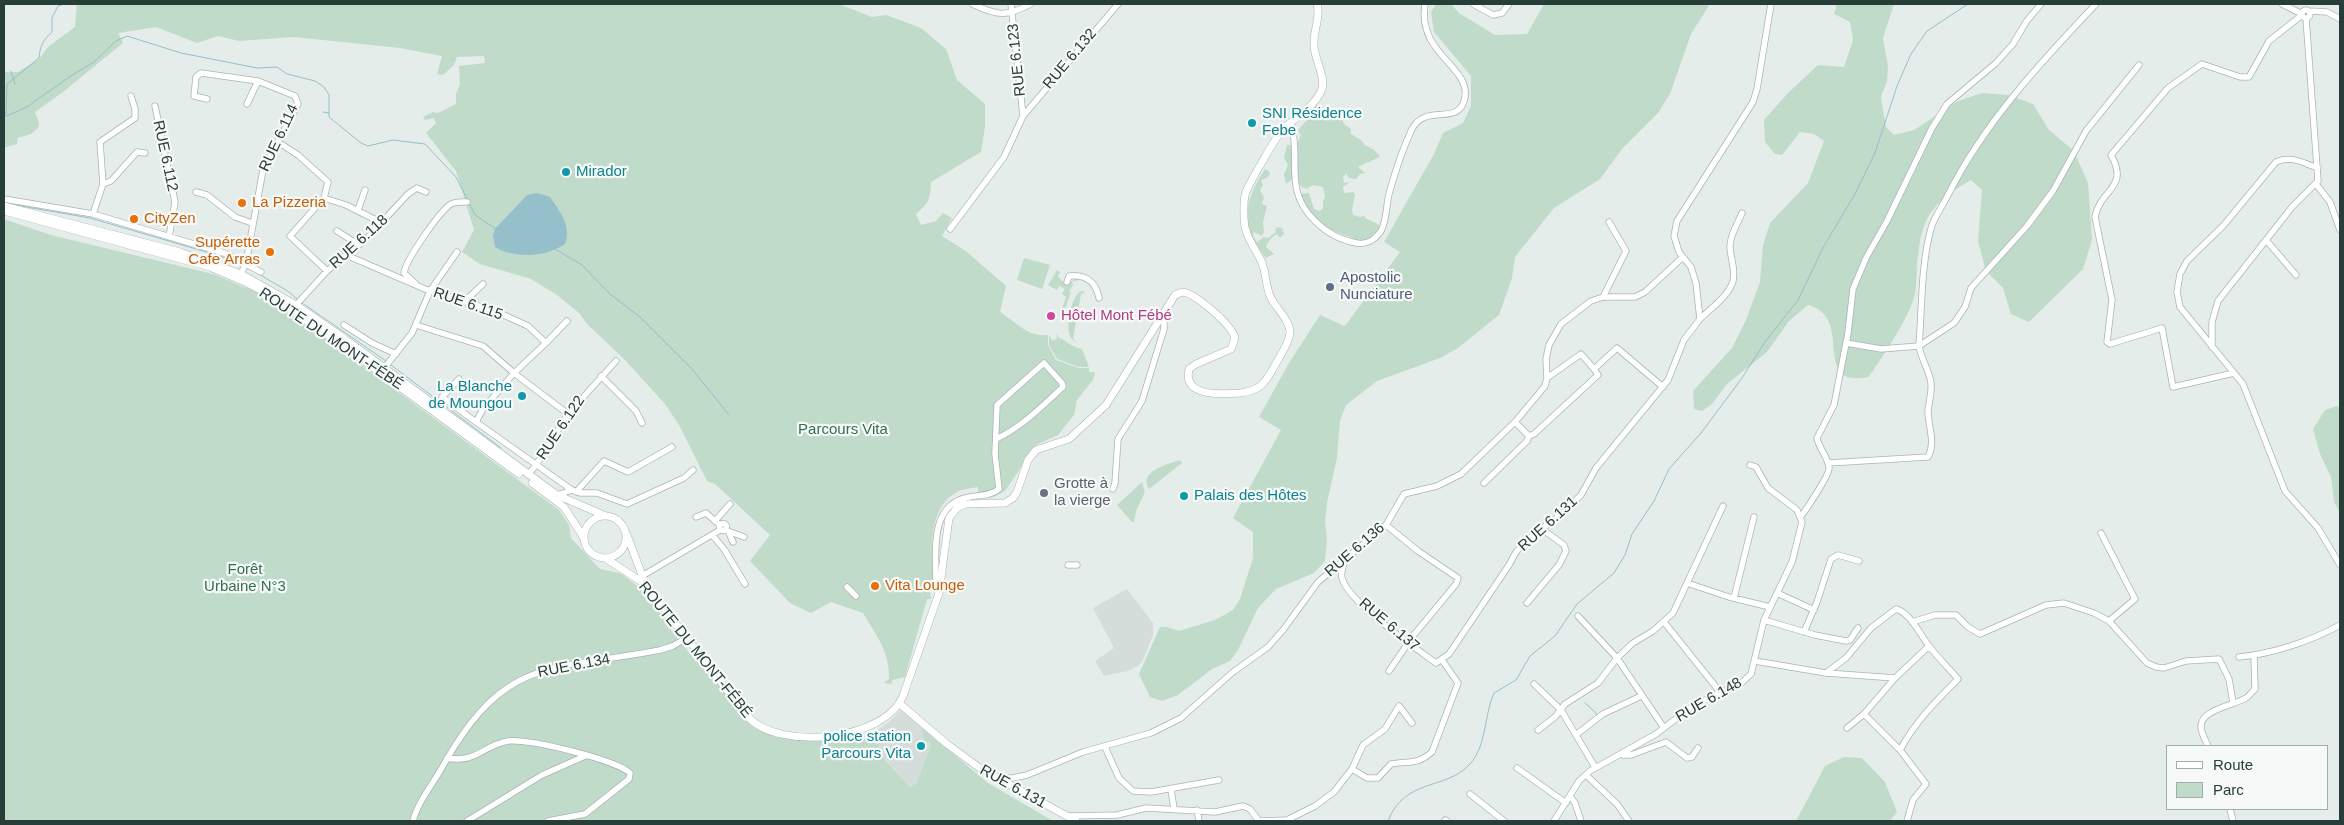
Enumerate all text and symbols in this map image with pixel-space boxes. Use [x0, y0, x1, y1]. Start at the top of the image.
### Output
street label: RUE 6.123 [1004, 23, 1030, 97]
street label: RUE 6.132 [1040, 25, 1100, 93]
street label: RUE 6.114 [256, 101, 302, 175]
place label: SNI Résidence Febe [1262, 105, 1362, 140]
marker: SNI Résidence Febe [1246, 117, 1258, 129]
street label: RUE 6.112 [149, 119, 181, 193]
place label: Mirador [576, 163, 627, 181]
marker: Mirador [560, 166, 572, 178]
place label: La Pizzeria [252, 194, 326, 212]
marker: La Pizzeria [236, 197, 248, 209]
place label: CityZen [144, 210, 196, 228]
street label: RUE 6.118 [326, 211, 392, 273]
marker: CityZen [128, 213, 140, 225]
place label: Supérette Cafe Arras [188, 234, 260, 269]
marker: Supérette Cafe Arras [264, 246, 276, 258]
place label: Apostolic Nunciature [1340, 269, 1413, 304]
marker: Apostolic Nunciature [1324, 281, 1336, 293]
street label: ROUTE DU MONT-FÉBÉ [255, 284, 407, 394]
street label: RUE 6.115 [431, 284, 505, 324]
place label: Hôtel Mont Fébé [1061, 307, 1172, 325]
marker: Hôtel Mont Fébé [1045, 310, 1057, 322]
place label: La Blanche de Moungou [429, 378, 512, 413]
marker: La Blanche de Moungou [516, 390, 528, 402]
street label: RUE 6.122 [533, 393, 589, 463]
park label: Parcours Vita [798, 421, 888, 439]
place label: Grotte à la vierge [1054, 475, 1111, 510]
marker: Grotte à la vierge [1038, 487, 1050, 499]
place label: Palais des Hôtes [1194, 487, 1307, 505]
marker: Palais des Hôtes [1178, 490, 1190, 502]
street label: RUE 6.131 [1515, 493, 1581, 555]
street label: RUE 6.136 [1321, 519, 1389, 581]
park label: Forêt Urbaine N°3 [204, 561, 286, 596]
place label: Vita Lounge [885, 577, 965, 595]
street label: ROUTE DU MONT-FÉBÉ [635, 578, 755, 722]
marker: Vita Lounge [869, 580, 881, 592]
street label: RUE 6.137 [1355, 595, 1423, 655]
street label: RUE 6.134 [536, 650, 612, 682]
street label: RUE 6.148 [1673, 674, 1745, 726]
place label: police station Parcours Vita [821, 728, 911, 763]
marker: police station Parcours Vita [915, 740, 927, 752]
legend [2166, 745, 2329, 810]
text: Route [2213, 756, 2253, 773]
street label: RUE 6.131 [977, 761, 1049, 813]
text: Parc [2213, 781, 2244, 798]

